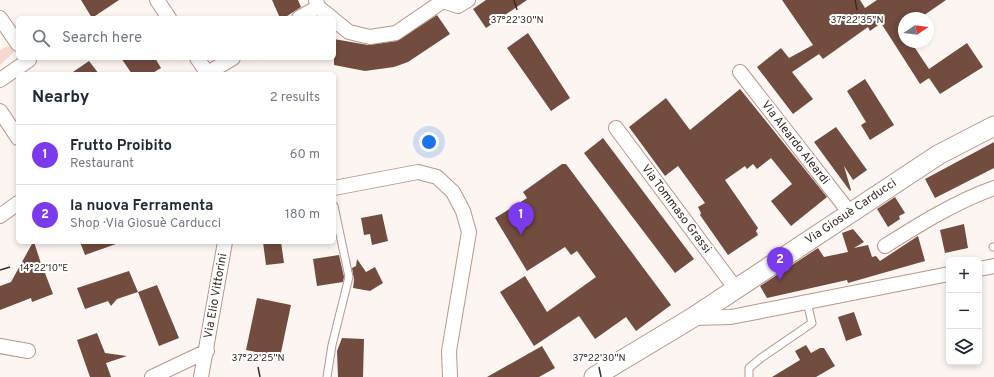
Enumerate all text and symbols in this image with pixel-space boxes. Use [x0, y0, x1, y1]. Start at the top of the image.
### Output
north arrow [898, 12, 934, 48]
text: 37°22'30"N [490, 14, 544, 27]
text: 37°22'35"N [831, 14, 883, 27]
search box [16, 16, 336, 60]
icon: search [30, 27, 52, 49]
text: Search here [62, 29, 142, 48]
text: Nearby [32, 87, 89, 109]
text: 2 results [270, 90, 320, 106]
street label: Via Aleardo Aleardi [757, 98, 833, 188]
your location [419, 132, 439, 152]
text: Frutto Proibito [70, 137, 172, 156]
text: 1 [42, 147, 48, 163]
text: 60 m [290, 147, 320, 163]
text: Restaurant [70, 156, 134, 172]
street label: Via Tommaso Grassi [637, 161, 715, 257]
street label: Via Giosuè Carducci [802, 176, 900, 248]
text: la nuova Ferramenta [70, 197, 213, 216]
pin: 1 [508, 202, 534, 235]
text: 2 [41, 207, 49, 223]
text: 180 m [285, 207, 320, 223]
text: Shop · Via Giosuè Carducci [70, 216, 221, 232]
pin: 2 [767, 247, 793, 280]
street label: Via Elio Vittorini [201, 252, 231, 340]
map controls [946, 257, 982, 365]
button: + [946, 257, 982, 293]
text: 14°22'10"E [20, 262, 68, 275]
button: − [946, 293, 982, 329]
button: layers [946, 329, 982, 365]
text: 37°22'25"N [231, 352, 285, 365]
text: 37°22'30"N [572, 352, 626, 365]

